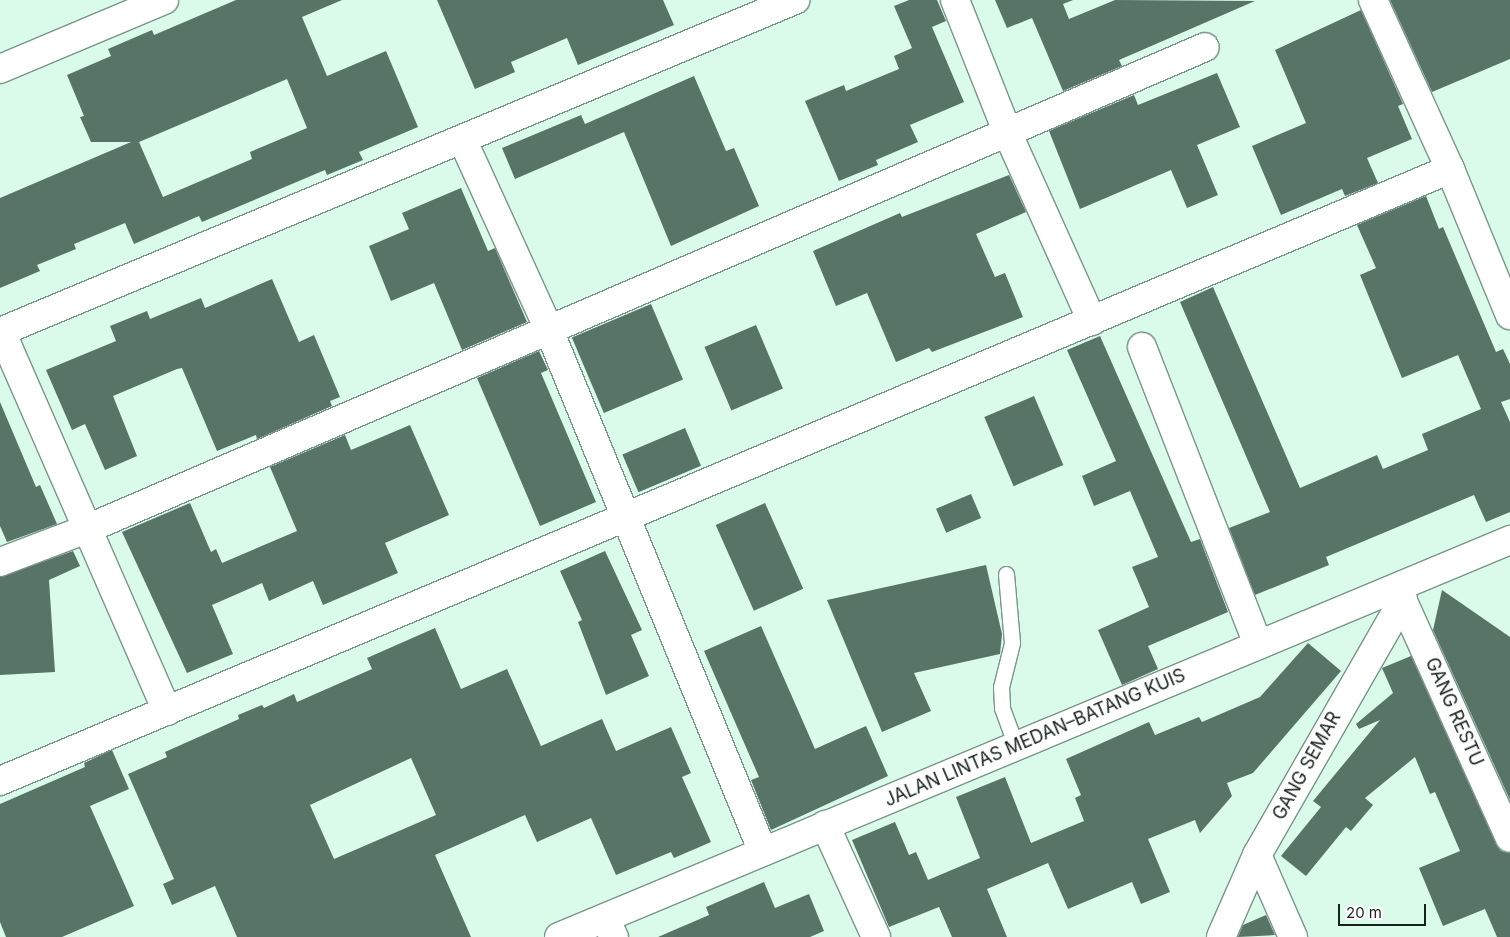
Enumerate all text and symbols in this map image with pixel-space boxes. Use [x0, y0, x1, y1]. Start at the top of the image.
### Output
street label: GANG RESTU [1420, 654, 1488, 770]
street label: JALAN LINTAS MEDAN–BATANG KUIS [881, 665, 1189, 811]
street label: GANG SEMAR [1268, 708, 1346, 824]
scale bar [1340, 894, 1428, 926]
text: 20 m [1346, 903, 1382, 922]

